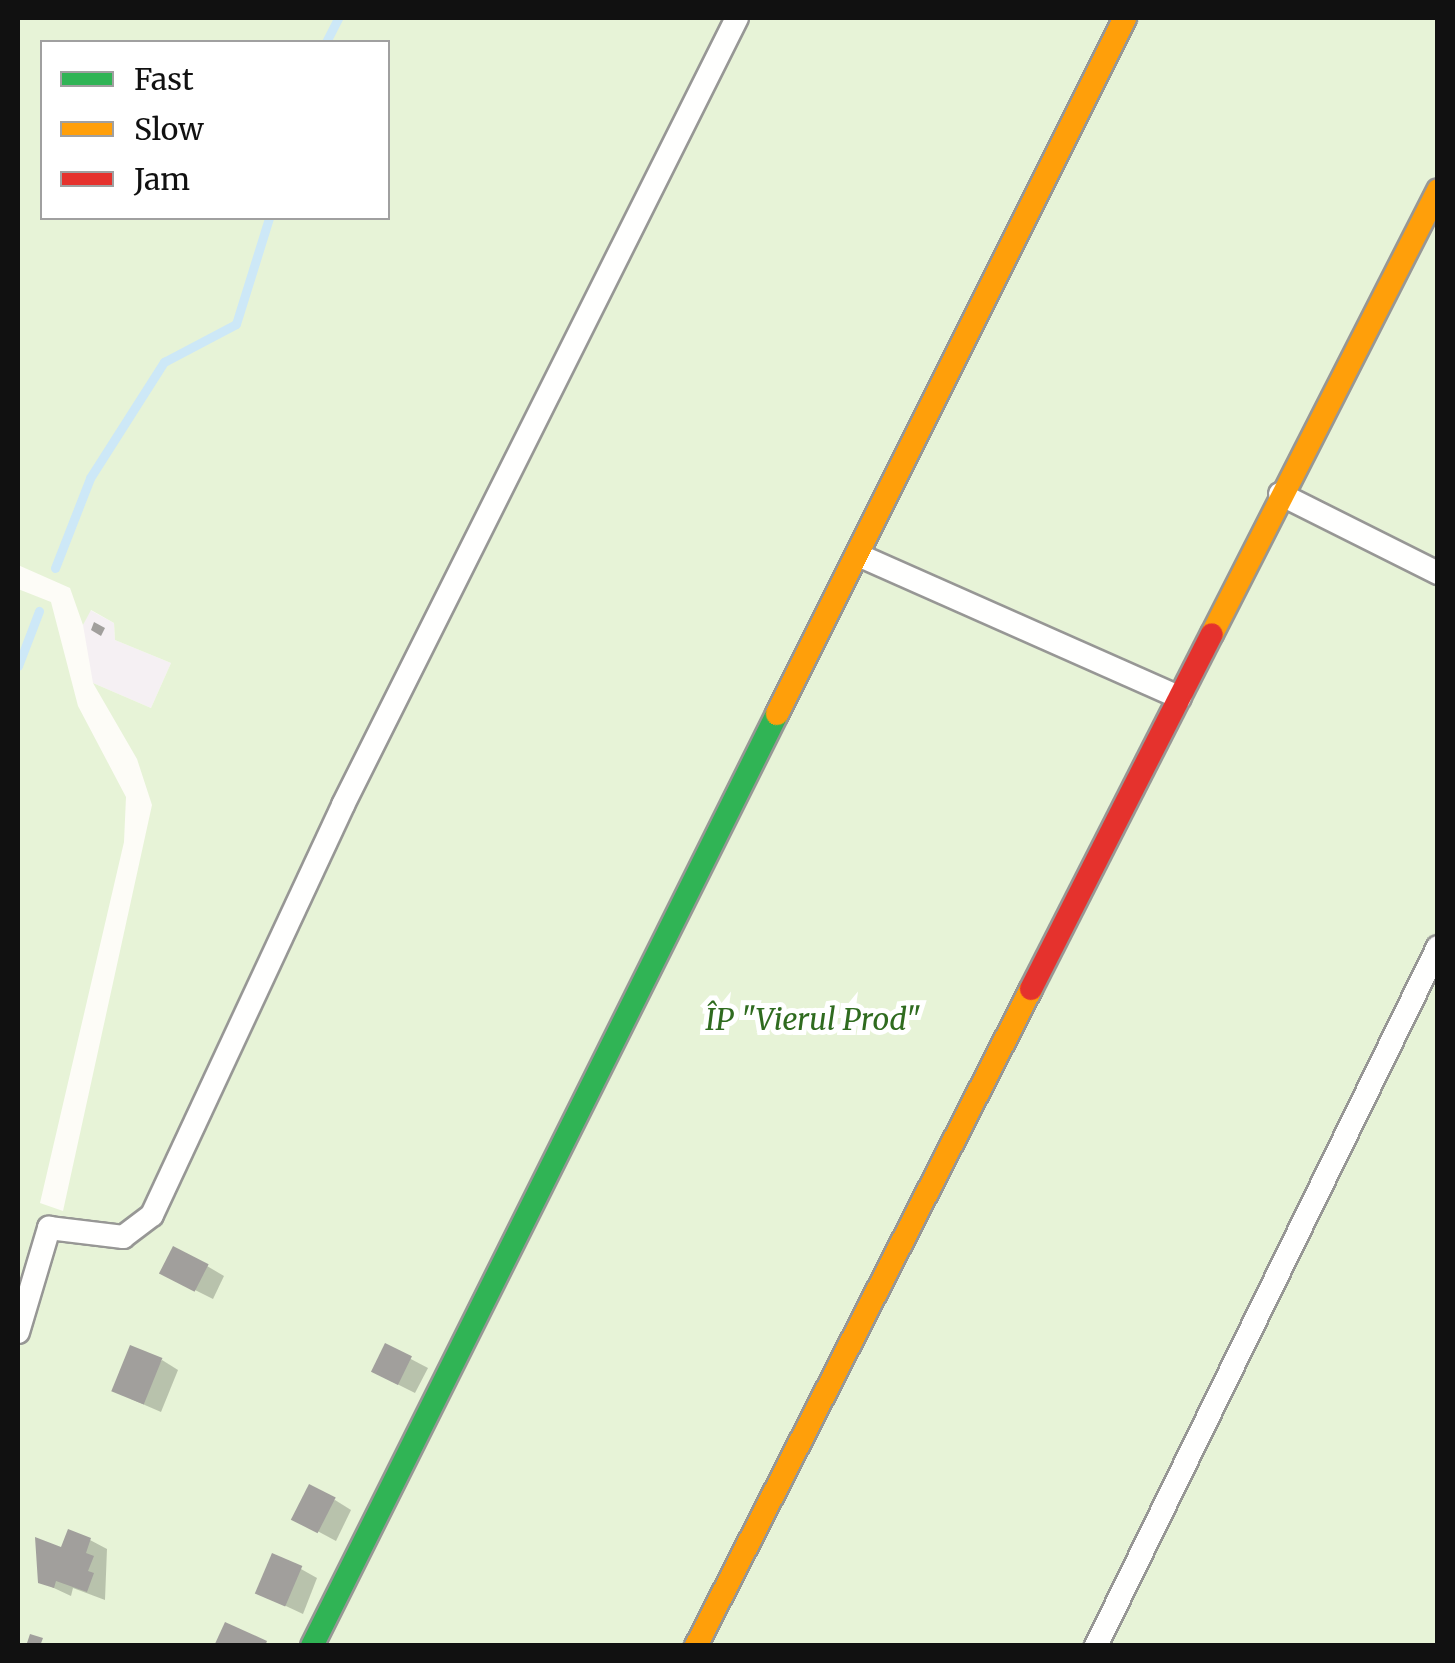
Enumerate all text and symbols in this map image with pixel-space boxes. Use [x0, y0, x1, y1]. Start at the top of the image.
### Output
legend [40, 40, 390, 220]
text: Fast [134, 60, 194, 98]
text: Slow [134, 110, 204, 148]
text: Jam [134, 160, 190, 198]
park label: ÎP "Vierul Prod" [705, 1001, 921, 1037]

